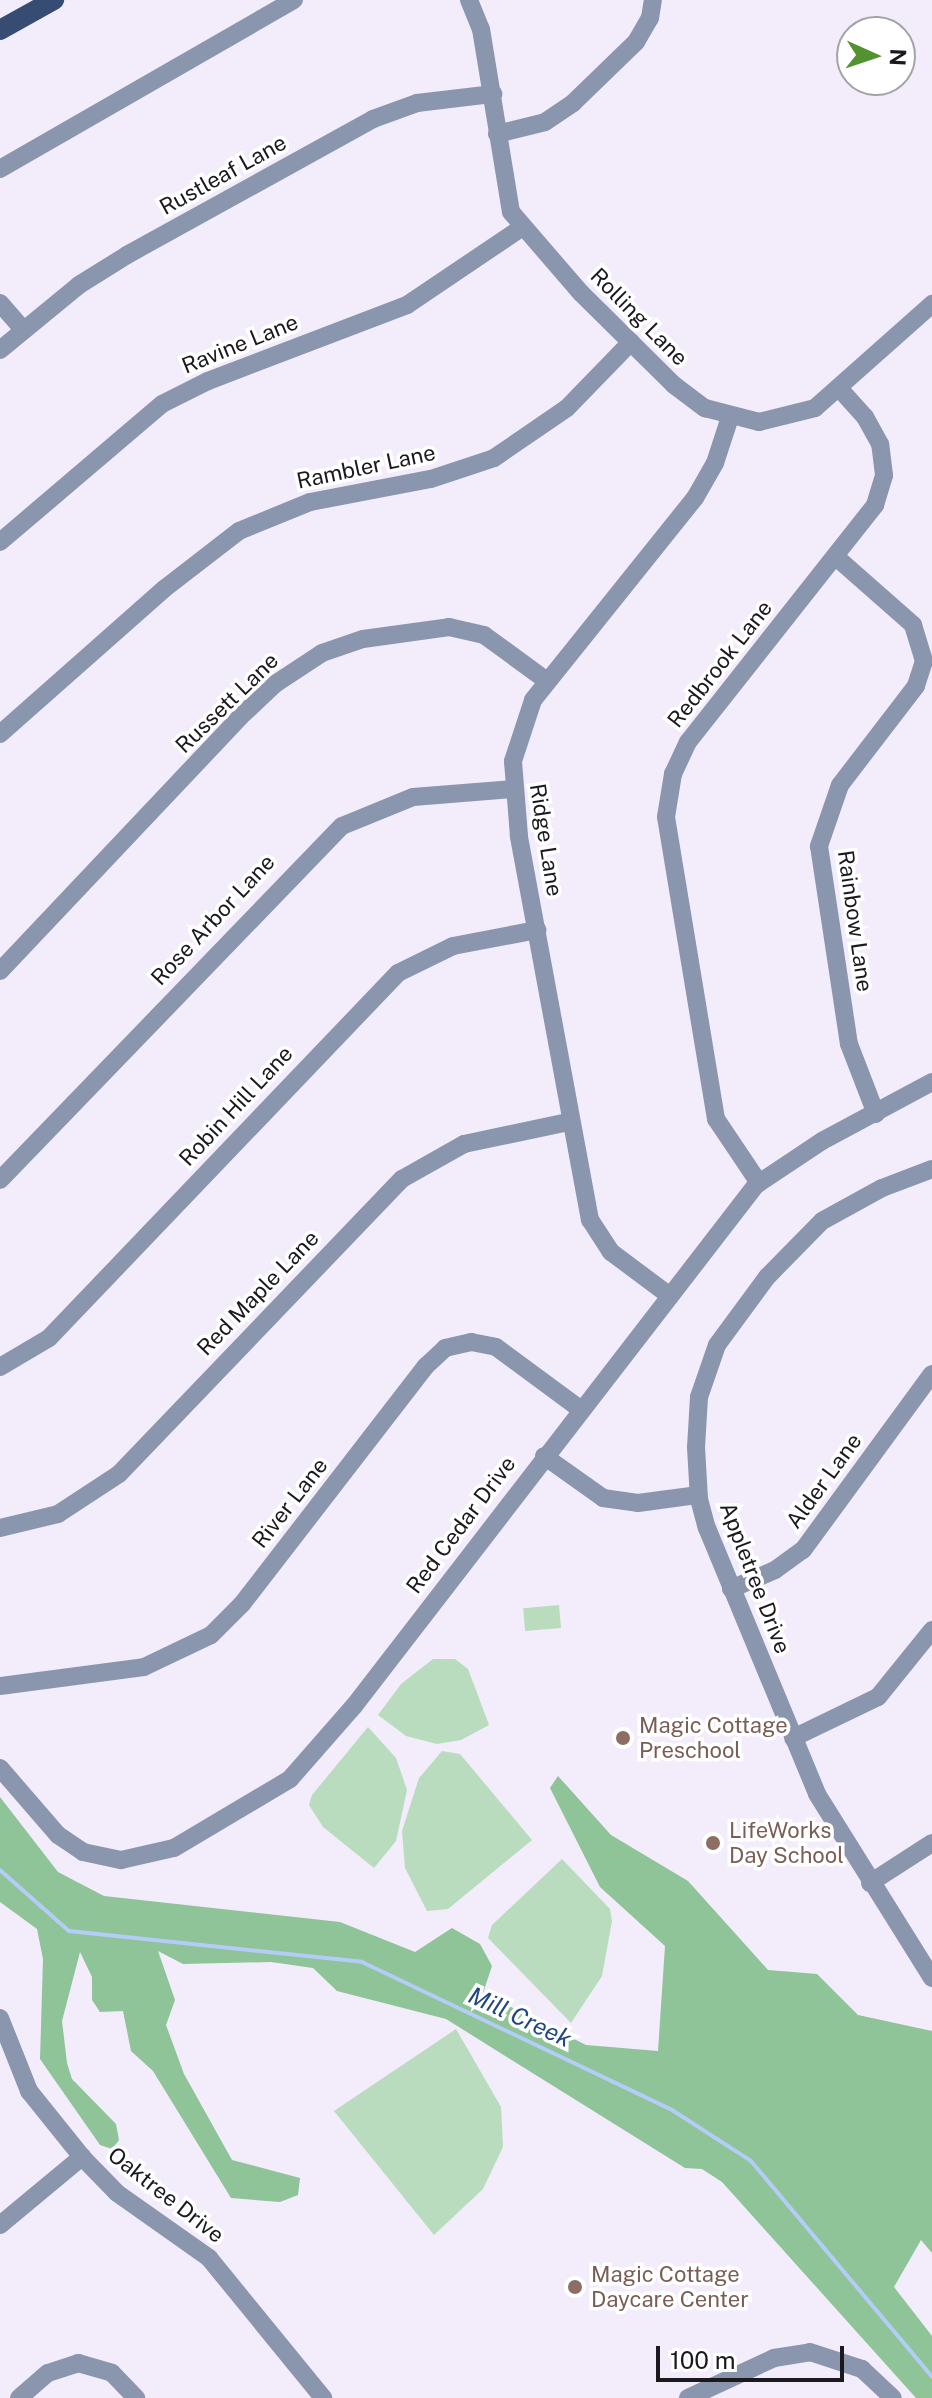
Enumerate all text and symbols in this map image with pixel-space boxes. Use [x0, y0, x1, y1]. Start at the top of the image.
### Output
north arrow [836, 16, 916, 96]
text: N [885, 48, 911, 66]
street label: Rustleaf Lane [155, 129, 291, 221]
street label: Rolling Lane [585, 263, 693, 371]
street label: Ravine Lane [178, 309, 302, 379]
street label: Rambler Lane [294, 439, 438, 495]
street label: Redbrook Lane [662, 595, 778, 733]
street label: Russett Lane [170, 647, 284, 759]
street label: Ridge Lane [524, 782, 568, 898]
street label: Rose Arbor Lane [146, 849, 280, 991]
street label: Rainbow Lane [832, 849, 878, 993]
street label: Robin Hill Lane [174, 1041, 298, 1171]
street label: Red Maple Lane [192, 1225, 324, 1361]
street label: Alder Lane [781, 1428, 867, 1534]
street label: Red Cedar Drive [401, 1451, 521, 1599]
street label: River Lane [247, 1453, 333, 1553]
street label: Appletree Drive [714, 1499, 796, 1657]
place label: Magic Cottage Preschool [639, 1712, 788, 1764]
marker: Magic Cottage Preschool [614, 1729, 632, 1747]
place label: LifeWorks Day School [729, 1817, 844, 1868]
marker: LifeWorks Day School [704, 1834, 722, 1852]
water label: Mill Creek [464, 1981, 576, 2053]
street label: Oaktree Drive [103, 2141, 229, 2249]
place label: Magic Cottage Daycare Center [591, 2261, 749, 2312]
marker: Magic Cottage Daycare Center [566, 2278, 584, 2296]
scale bar [660, 2330, 848, 2380]
text: 100 m [670, 2346, 736, 2374]

